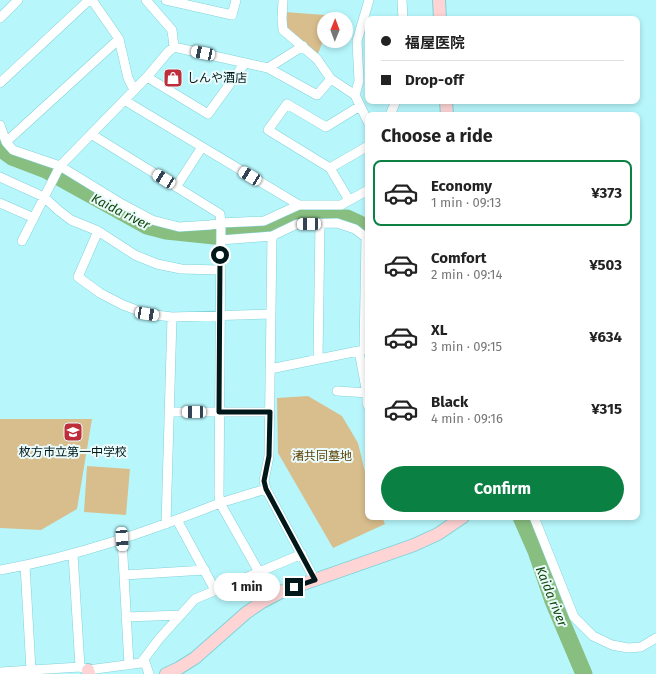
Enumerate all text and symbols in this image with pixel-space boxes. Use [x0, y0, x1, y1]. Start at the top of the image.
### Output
north arrow [317, 12, 353, 48]
map controls [317, 12, 353, 48]
text: 福屋医院 [405, 34, 465, 52]
car [190, 45, 216, 61]
shop icon: しんや酒店 [162, 67, 184, 89]
place label: しんや酒店 [187, 71, 247, 85]
text: Drop-off [405, 71, 464, 89]
text: Choose a ride [381, 125, 493, 147]
car [237, 165, 263, 187]
car [151, 168, 177, 190]
icon: car [383, 175, 419, 211]
text: Economy [431, 177, 492, 195]
text: ¥373 [591, 184, 622, 202]
water label: Kaida river [89, 190, 153, 233]
text: 1 min · 09:13 [431, 195, 501, 210]
car [297, 218, 321, 230]
route start [211, 246, 229, 264]
icon: car [383, 247, 419, 283]
text: Comfort [431, 249, 487, 267]
text: ¥503 [589, 256, 622, 274]
text: 2 min · 09:14 [431, 267, 502, 282]
car [134, 306, 160, 322]
icon: car [383, 319, 419, 355]
text: XL [431, 321, 447, 339]
text: ¥634 [589, 328, 622, 346]
text: 3 min · 09:15 [431, 339, 502, 354]
icon: car [383, 391, 419, 427]
text: Black [431, 393, 468, 411]
text: ¥315 [591, 400, 622, 418]
car [182, 406, 206, 418]
text: 4 min · 09:16 [431, 411, 503, 426]
school or university icon: 枚方市立第一中学校 [62, 421, 84, 443]
place label: 枚方市立第一中学校 [19, 445, 127, 459]
park label: 渚共同墓地 [292, 449, 352, 463]
button: Confirm [381, 466, 624, 512]
car [115, 527, 129, 551]
water label: Kaida river [533, 564, 571, 629]
callout: 1 min [214, 573, 280, 601]
route end [285, 578, 303, 596]
text: 1 min [231, 579, 263, 594]

